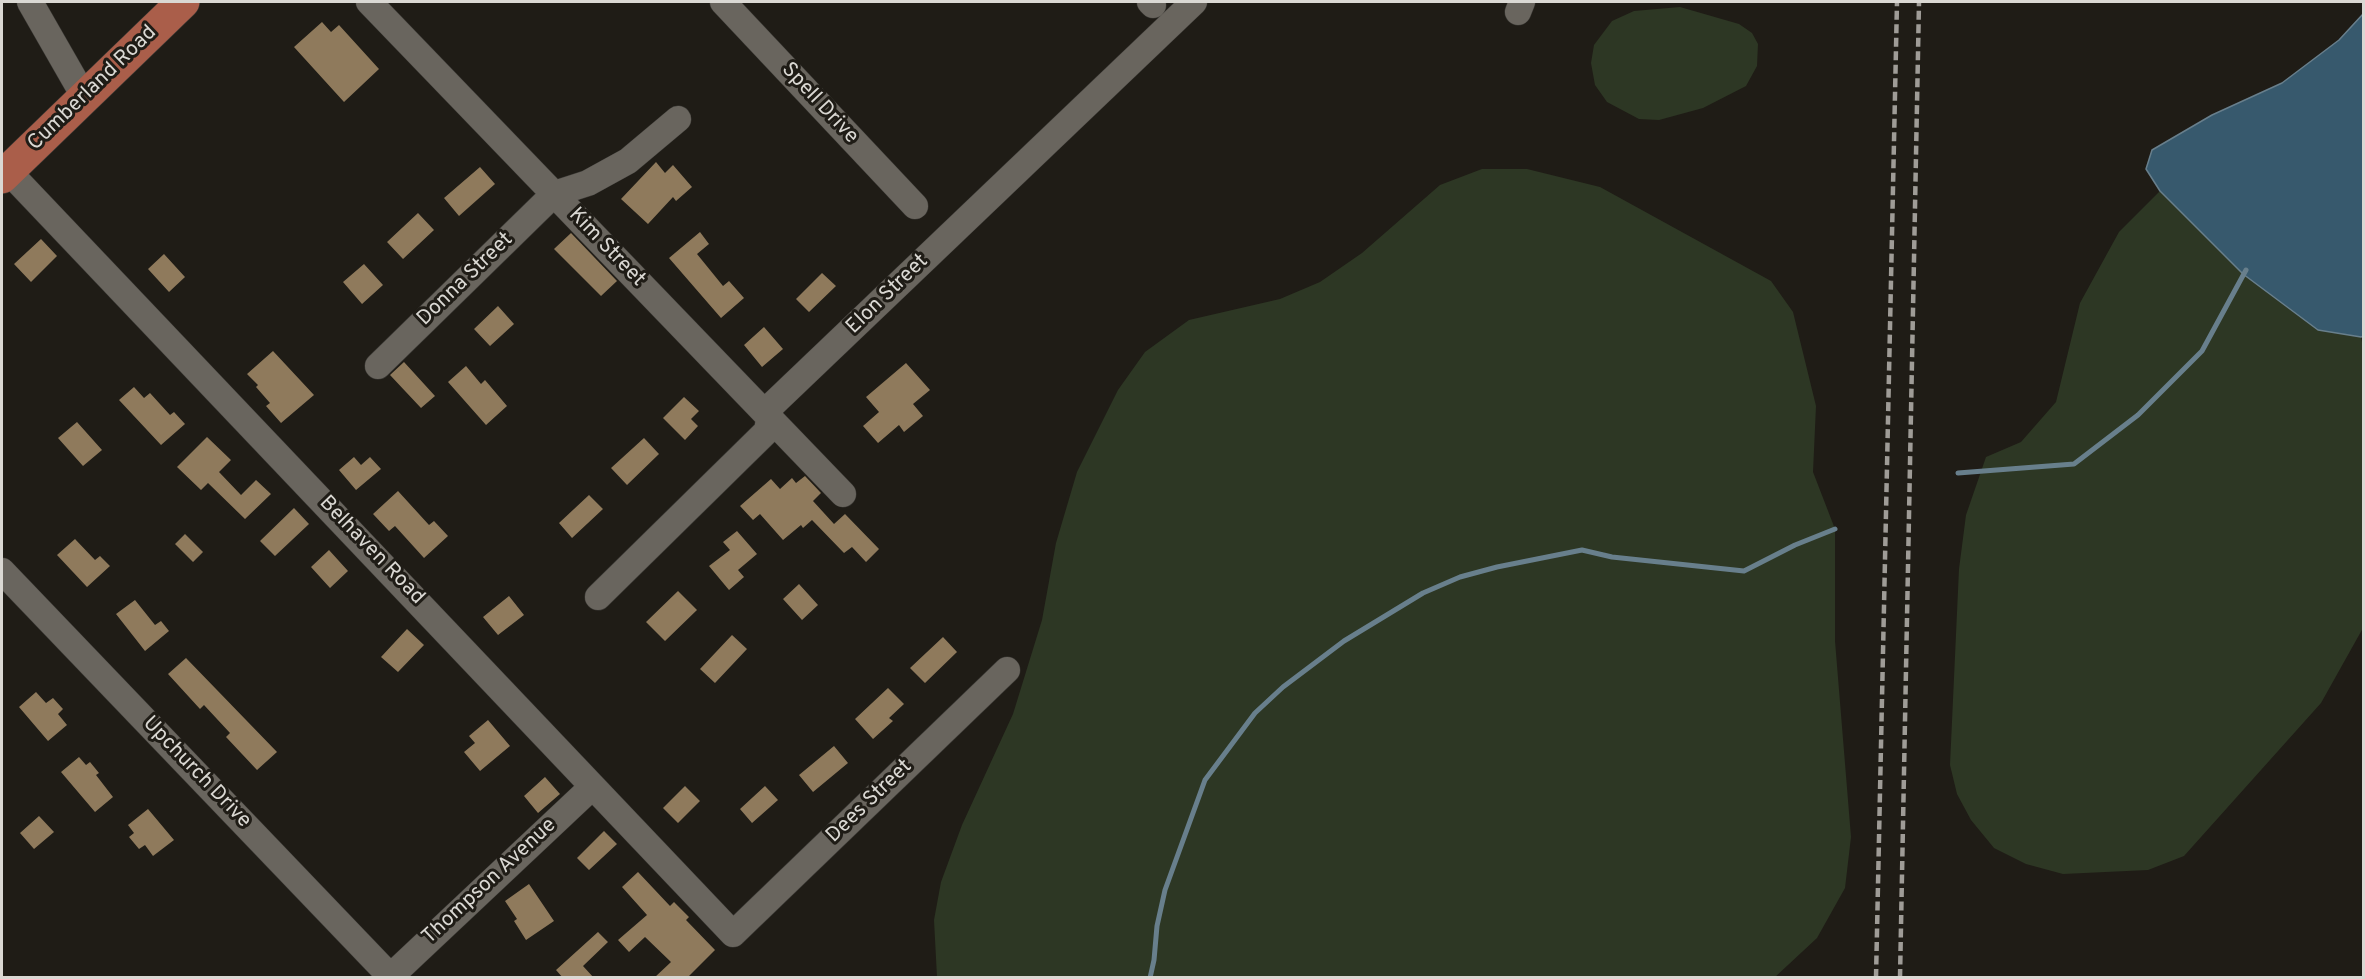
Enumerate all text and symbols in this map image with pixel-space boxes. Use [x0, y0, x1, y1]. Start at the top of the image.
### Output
street label: Cumberland Road [23, 21, 163, 157]
street label: Spell Drive [775, 58, 863, 150]
street label: Kim Street [562, 203, 650, 293]
street label: Donna Street [413, 228, 519, 332]
street label: Elon Street [842, 250, 934, 340]
street label: Belhaven Road [313, 491, 429, 611]
street label: Upchurch Drive [136, 712, 256, 834]
street label: Dees Street [822, 755, 918, 849]
street label: Thompson Avenue [418, 813, 562, 951]

